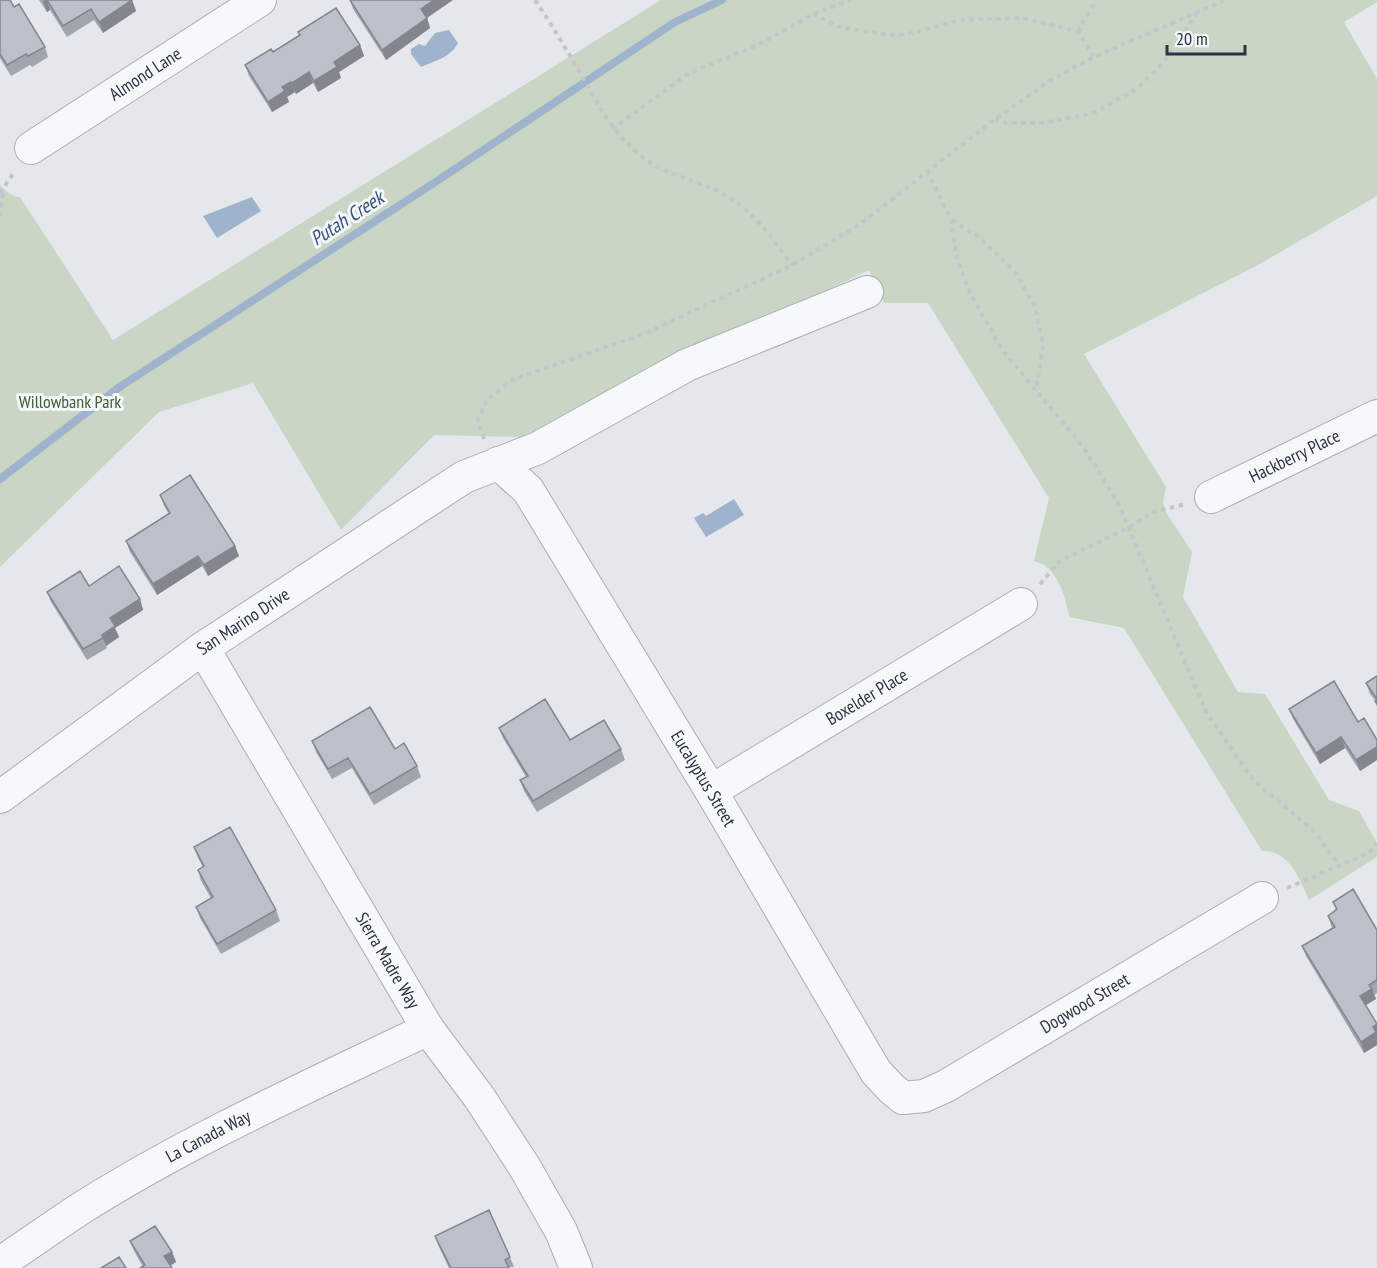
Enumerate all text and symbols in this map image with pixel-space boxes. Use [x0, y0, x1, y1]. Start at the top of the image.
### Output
scale bar [1167, 18, 1245, 56]
text: 20 m [1176, 27, 1208, 50]
street label: Almond Lane [104, 42, 185, 106]
water label: Putah Creek [305, 183, 390, 251]
park label: Willowbank Park [19, 390, 121, 413]
street label: Hackberry Place [1245, 424, 1344, 488]
street label: San Marino Drive [192, 582, 294, 660]
street label: Boxelder Place [821, 663, 912, 730]
street label: Eucalyptus Street [666, 726, 741, 831]
street label: Sierra Madre Way [351, 908, 425, 1013]
street label: Dogwood Street [1036, 967, 1134, 1038]
street label: La Canada Way [162, 1104, 254, 1167]

